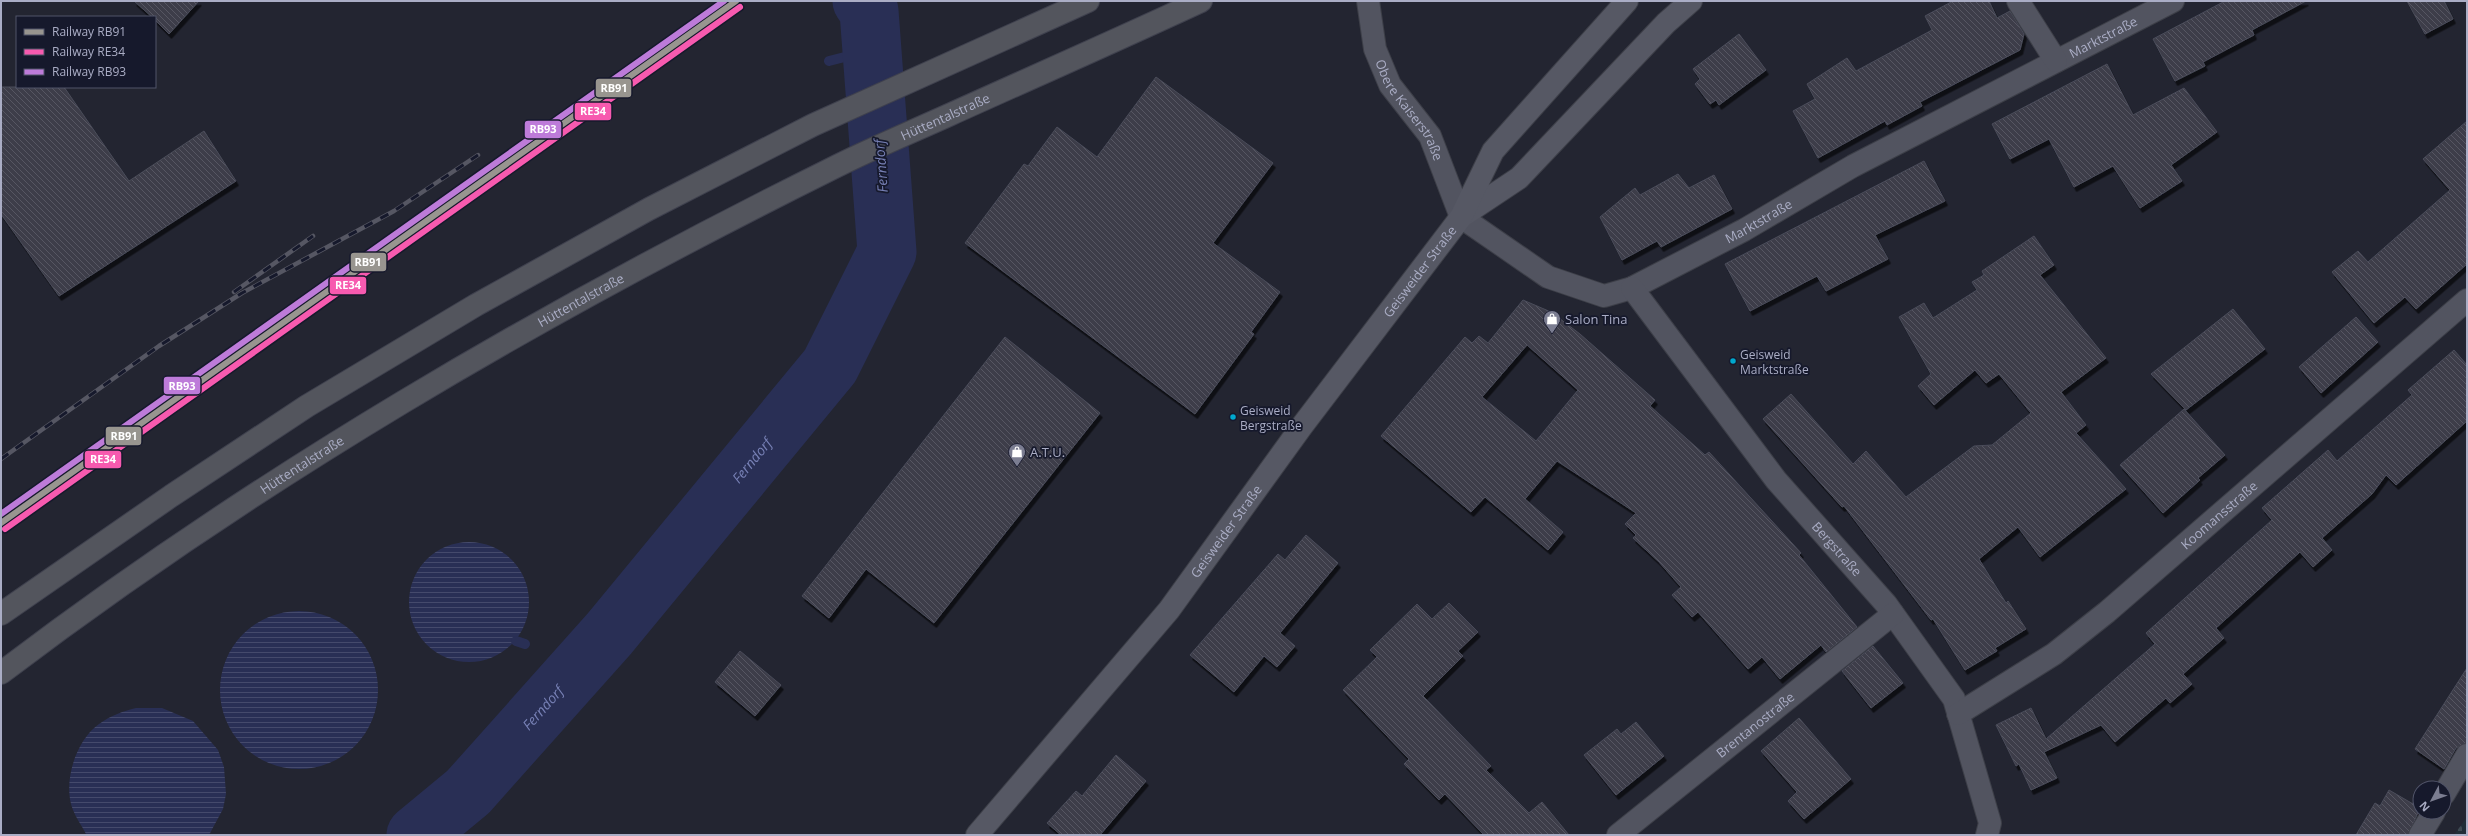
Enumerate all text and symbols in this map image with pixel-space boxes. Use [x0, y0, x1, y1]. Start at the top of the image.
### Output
street label: Marktstraße [2066, 12, 2140, 62]
legend [16, 16, 156, 88]
text: Railway RB91 [52, 23, 126, 40]
text: Railway RE34 [52, 43, 125, 60]
street label: Obere Kaiserstraße [1371, 56, 1448, 163]
text: Railway RB93 [52, 63, 126, 80]
line badge: RB91 [595, 78, 632, 98]
text: RB91 [600, 80, 628, 95]
street label: Hüttentalstraße [898, 89, 993, 144]
line badge: RE34 [574, 102, 612, 121]
text: RE34 [580, 103, 607, 118]
line badge: RB93 [524, 120, 562, 139]
text: RB93 [529, 121, 557, 136]
water label: Ferndorf [869, 136, 892, 193]
street label: Marktstraße [1722, 195, 1795, 247]
street label: Geisweider Straße [1379, 222, 1460, 321]
line badge: RB91 [350, 252, 387, 272]
text: RB91 [354, 254, 382, 269]
street label: Hüttentalstraße [534, 269, 627, 331]
line badge: RE34 [329, 276, 367, 295]
text: RE34 [335, 277, 362, 292]
shop icon: Salon Tina [1542, 309, 1562, 334]
place label: Salon Tina [1565, 310, 1627, 328]
place label: Geisweid Marktstraße [1740, 346, 1809, 378]
marker: Geisweid Marktstraße [1728, 356, 1738, 366]
line badge: RB93 [163, 376, 201, 395]
text: RB93 [168, 378, 196, 393]
place label: Geisweid Bergstraße [1240, 402, 1302, 434]
marker: Geisweid Bergstraße [1228, 412, 1238, 422]
line badge: RB91 [105, 426, 142, 446]
text: RB91 [110, 428, 138, 443]
street label: Hüttentalstraße [256, 431, 347, 498]
water label: Ferndorf [727, 432, 778, 487]
shop icon: A.T.U. [1007, 442, 1027, 467]
place label: A.T.U. [1030, 443, 1065, 461]
line badge: RE34 [84, 450, 122, 469]
text: RE34 [90, 451, 117, 466]
street label: Koomansstraße [2177, 477, 2261, 553]
street label: Geisweider Straße [1186, 481, 1266, 581]
street label: Bergstraße [1808, 518, 1866, 580]
water label: Ferndorf [518, 680, 569, 734]
street label: Brentanostraße [1712, 688, 1798, 762]
north arrow [2412, 780, 2452, 820]
text: N [2415, 799, 2433, 815]

